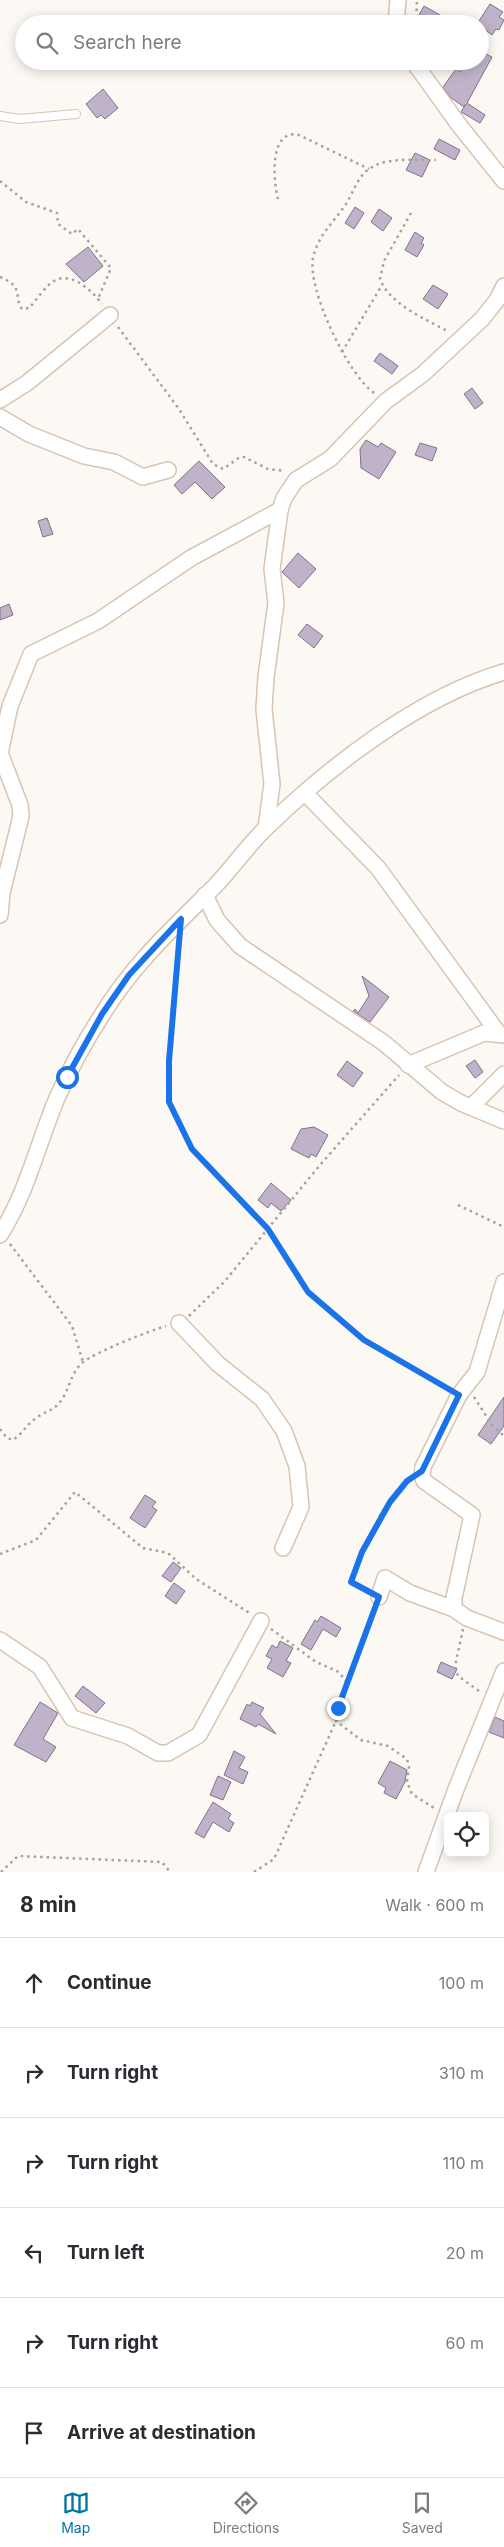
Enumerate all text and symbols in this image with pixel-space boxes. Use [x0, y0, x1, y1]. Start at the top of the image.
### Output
search box [15, 15, 489, 70]
icon: search [33, 29, 61, 57]
text: Search here [73, 31, 182, 54]
route start [56, 1066, 79, 1089]
route end [327, 1697, 350, 1720]
map controls [444, 1812, 489, 1857]
button: locate [444, 1812, 489, 1857]
text: 8 min [20, 1892, 77, 1917]
text: Walk · 600 m [385, 1895, 484, 1915]
icon: ahead [20, 1969, 48, 1997]
text: Continue [67, 1971, 152, 1994]
text: 100 m [439, 1973, 484, 1993]
icon: right [20, 2059, 48, 2087]
text: Turn right [67, 2061, 158, 2084]
text: 310 m [439, 2063, 484, 2083]
icon: right [20, 2149, 48, 2177]
text: Turn right [67, 2151, 158, 2174]
text: 110 m [442, 2153, 484, 2173]
icon: left [20, 2239, 48, 2267]
text: Turn left [67, 2241, 145, 2264]
text: 20 m [446, 2243, 484, 2263]
icon: right [20, 2329, 48, 2357]
text: Turn right [67, 2331, 158, 2354]
text: 60 m [445, 2333, 484, 2353]
icon: arrive [20, 2419, 48, 2447]
text: Arrive at destination [67, 2421, 256, 2444]
tab: Map [61, 2489, 90, 2536]
tab: Directions [213, 2489, 279, 2536]
tab: Saved [402, 2489, 443, 2536]

